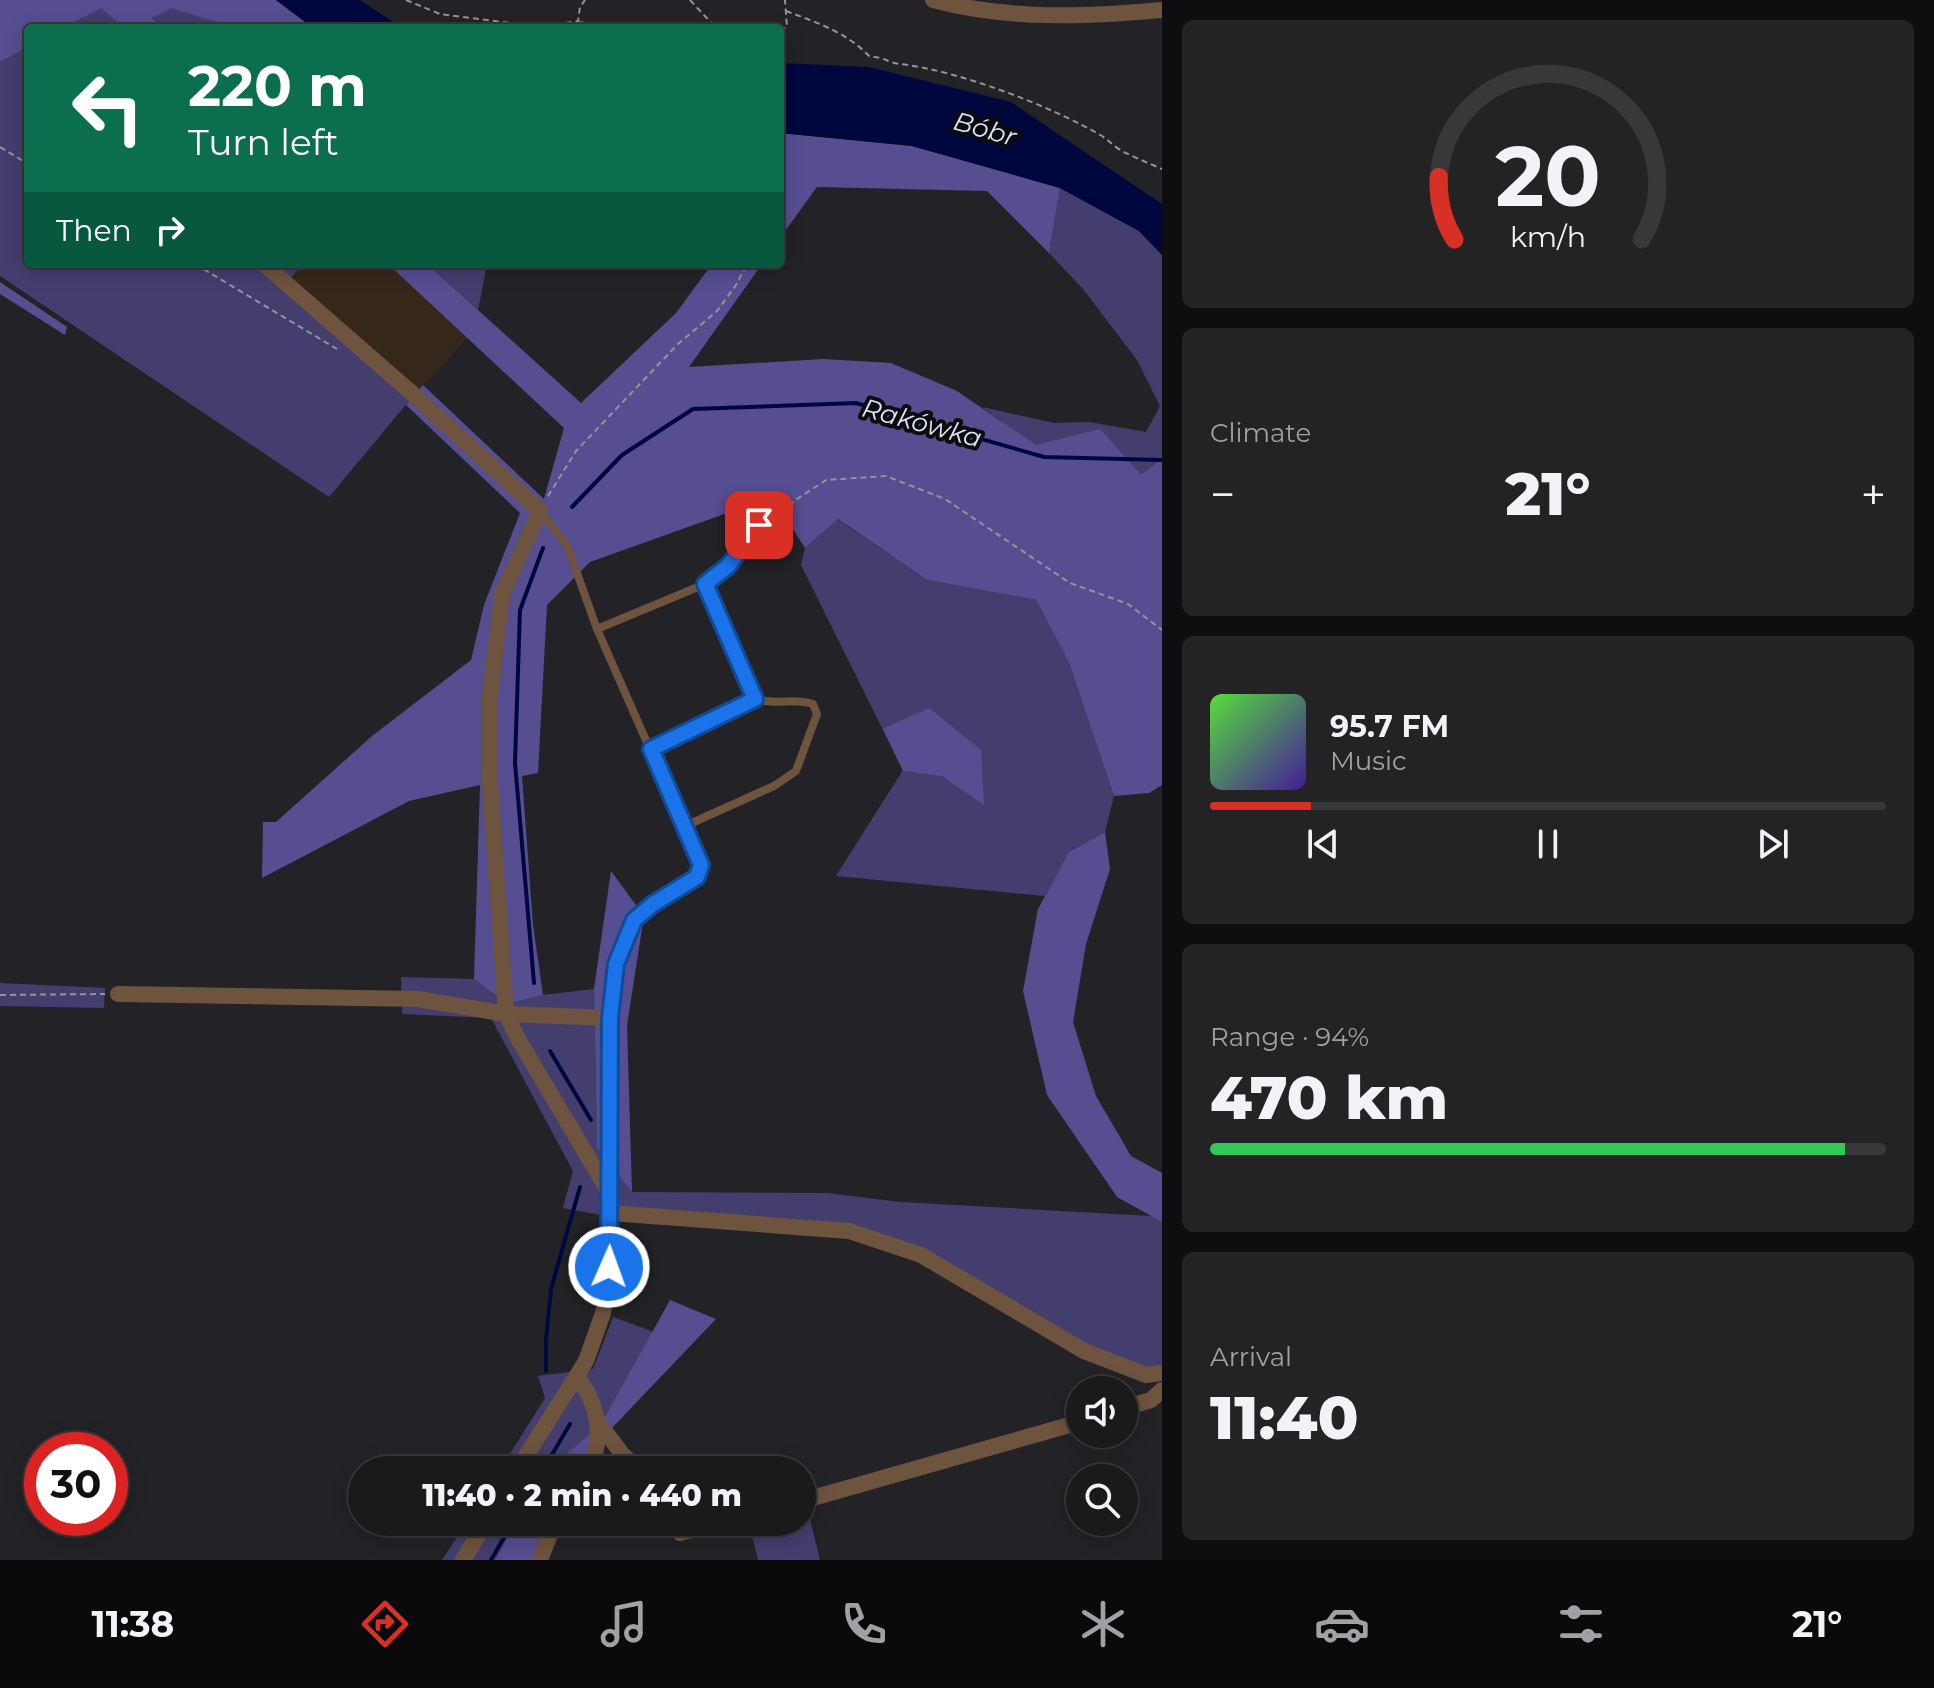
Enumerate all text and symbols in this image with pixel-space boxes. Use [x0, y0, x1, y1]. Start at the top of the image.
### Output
text: 220 m [188, 52, 367, 120]
icon: left [56, 56, 160, 160]
water label: Bóbr [950, 105, 1021, 153]
text: Turn left [188, 120, 339, 164]
text: 20 [1495, 125, 1601, 227]
icon: right [148, 208, 192, 252]
text: Then [56, 212, 132, 249]
text: km/h [1510, 219, 1586, 254]
water label: Rakówka [859, 392, 985, 454]
text: Climate [1210, 417, 1311, 449]
text: 21° [1505, 457, 1591, 530]
text: − [1210, 467, 1235, 521]
text: + [1861, 467, 1886, 521]
pin [725, 491, 793, 559]
icon: arrive [737, 503, 781, 547]
text: 95.7 FM [1330, 708, 1449, 745]
text: Music [1330, 745, 1407, 777]
icon: previous [1301, 822, 1345, 866]
icon: pause [1526, 822, 1570, 866]
icon: next [1751, 822, 1795, 866]
text: Range · 94% [1210, 1021, 1369, 1053]
text: 470 km [1210, 1061, 1448, 1134]
position arrow [567, 1225, 651, 1309]
text: Arrival [1210, 1341, 1292, 1373]
map controls [1066, 1376, 1138, 1536]
button: sound [1066, 1376, 1138, 1448]
text: 11:40 [1210, 1381, 1359, 1454]
speed limit sign: 30 [24, 1432, 128, 1536]
button: search [1066, 1464, 1138, 1536]
text: 11:40 · 2 min · 440 m [422, 1477, 742, 1514]
icon: directions [357, 1596, 413, 1652]
icon: music [596, 1596, 652, 1652]
icon: phone [836, 1596, 892, 1652]
icon: climate [1075, 1596, 1131, 1652]
icon: car [1314, 1596, 1370, 1652]
icon: filters [1553, 1596, 1609, 1652]
text: 11:38 [92, 1602, 174, 1646]
text: 21° [1792, 1602, 1842, 1646]

